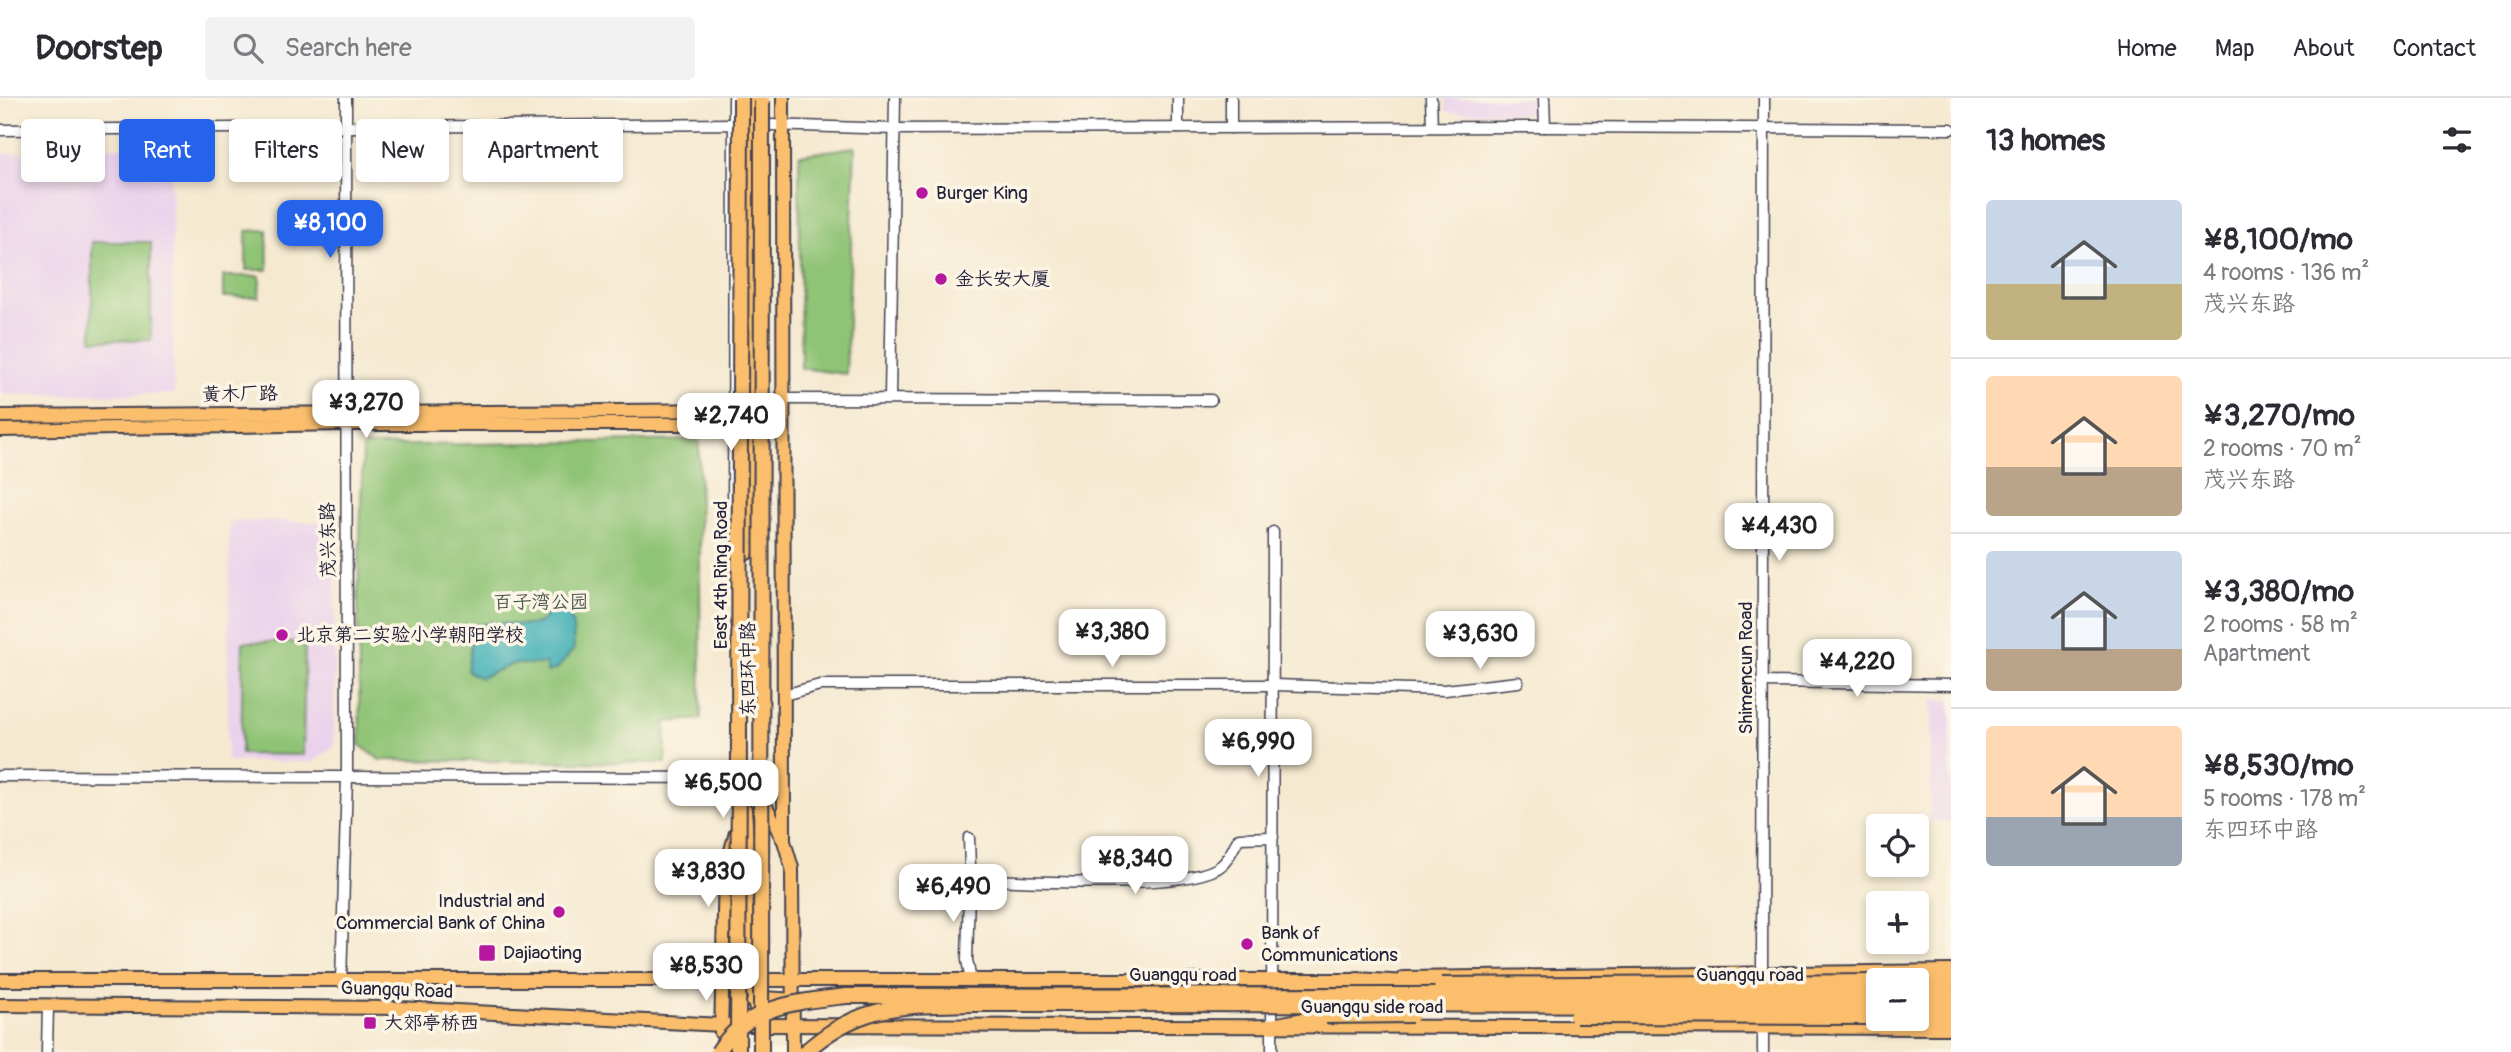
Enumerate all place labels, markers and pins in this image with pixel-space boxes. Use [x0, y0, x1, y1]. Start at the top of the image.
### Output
place label: Burger King [936, 181, 1028, 205]
marker: Burger King [914, 185, 930, 201]
pin: ¥8,100 [273, 200, 387, 260]
place label: 金长安大厦 [955, 267, 1050, 291]
marker: 金长安大厦 [933, 271, 949, 287]
pin: ¥3,270 [309, 380, 423, 440]
pin: ¥2,740 [674, 394, 788, 453]
pin: ¥4,430 [1722, 504, 1836, 563]
pin: ¥3,380 [1055, 610, 1169, 669]
pin: ¥3,630 [1423, 612, 1537, 671]
place label: 北京第二实验小学朝阳学校 [296, 623, 524, 647]
marker: 北京第二实验小学朝阳学校 [274, 627, 290, 643]
pin: ¥4,220 [1800, 640, 1914, 699]
pin: ¥6,990 [1201, 720, 1315, 779]
pin: ¥6,500 [666, 760, 780, 820]
pin: ¥8,340 [1078, 836, 1192, 896]
pin: ¥3,830 [651, 850, 765, 909]
pin: ¥6,490 [896, 864, 1010, 924]
place label: Industrial and Commercial Bank of China [336, 889, 545, 935]
marker: Industrial and Commercial Bank of China [551, 904, 567, 920]
place label: Bank of Communications [1261, 921, 1398, 967]
marker: Bank of Communications [1239, 936, 1255, 952]
place label: Dajiaoting [503, 941, 582, 965]
marker: Dajiaoting [477, 943, 497, 963]
pin: ¥8,530 [649, 944, 763, 1003]
place label: 大郊亭桥西 [384, 1011, 479, 1035]
marker: 大郊亭桥西 [362, 1015, 378, 1031]

